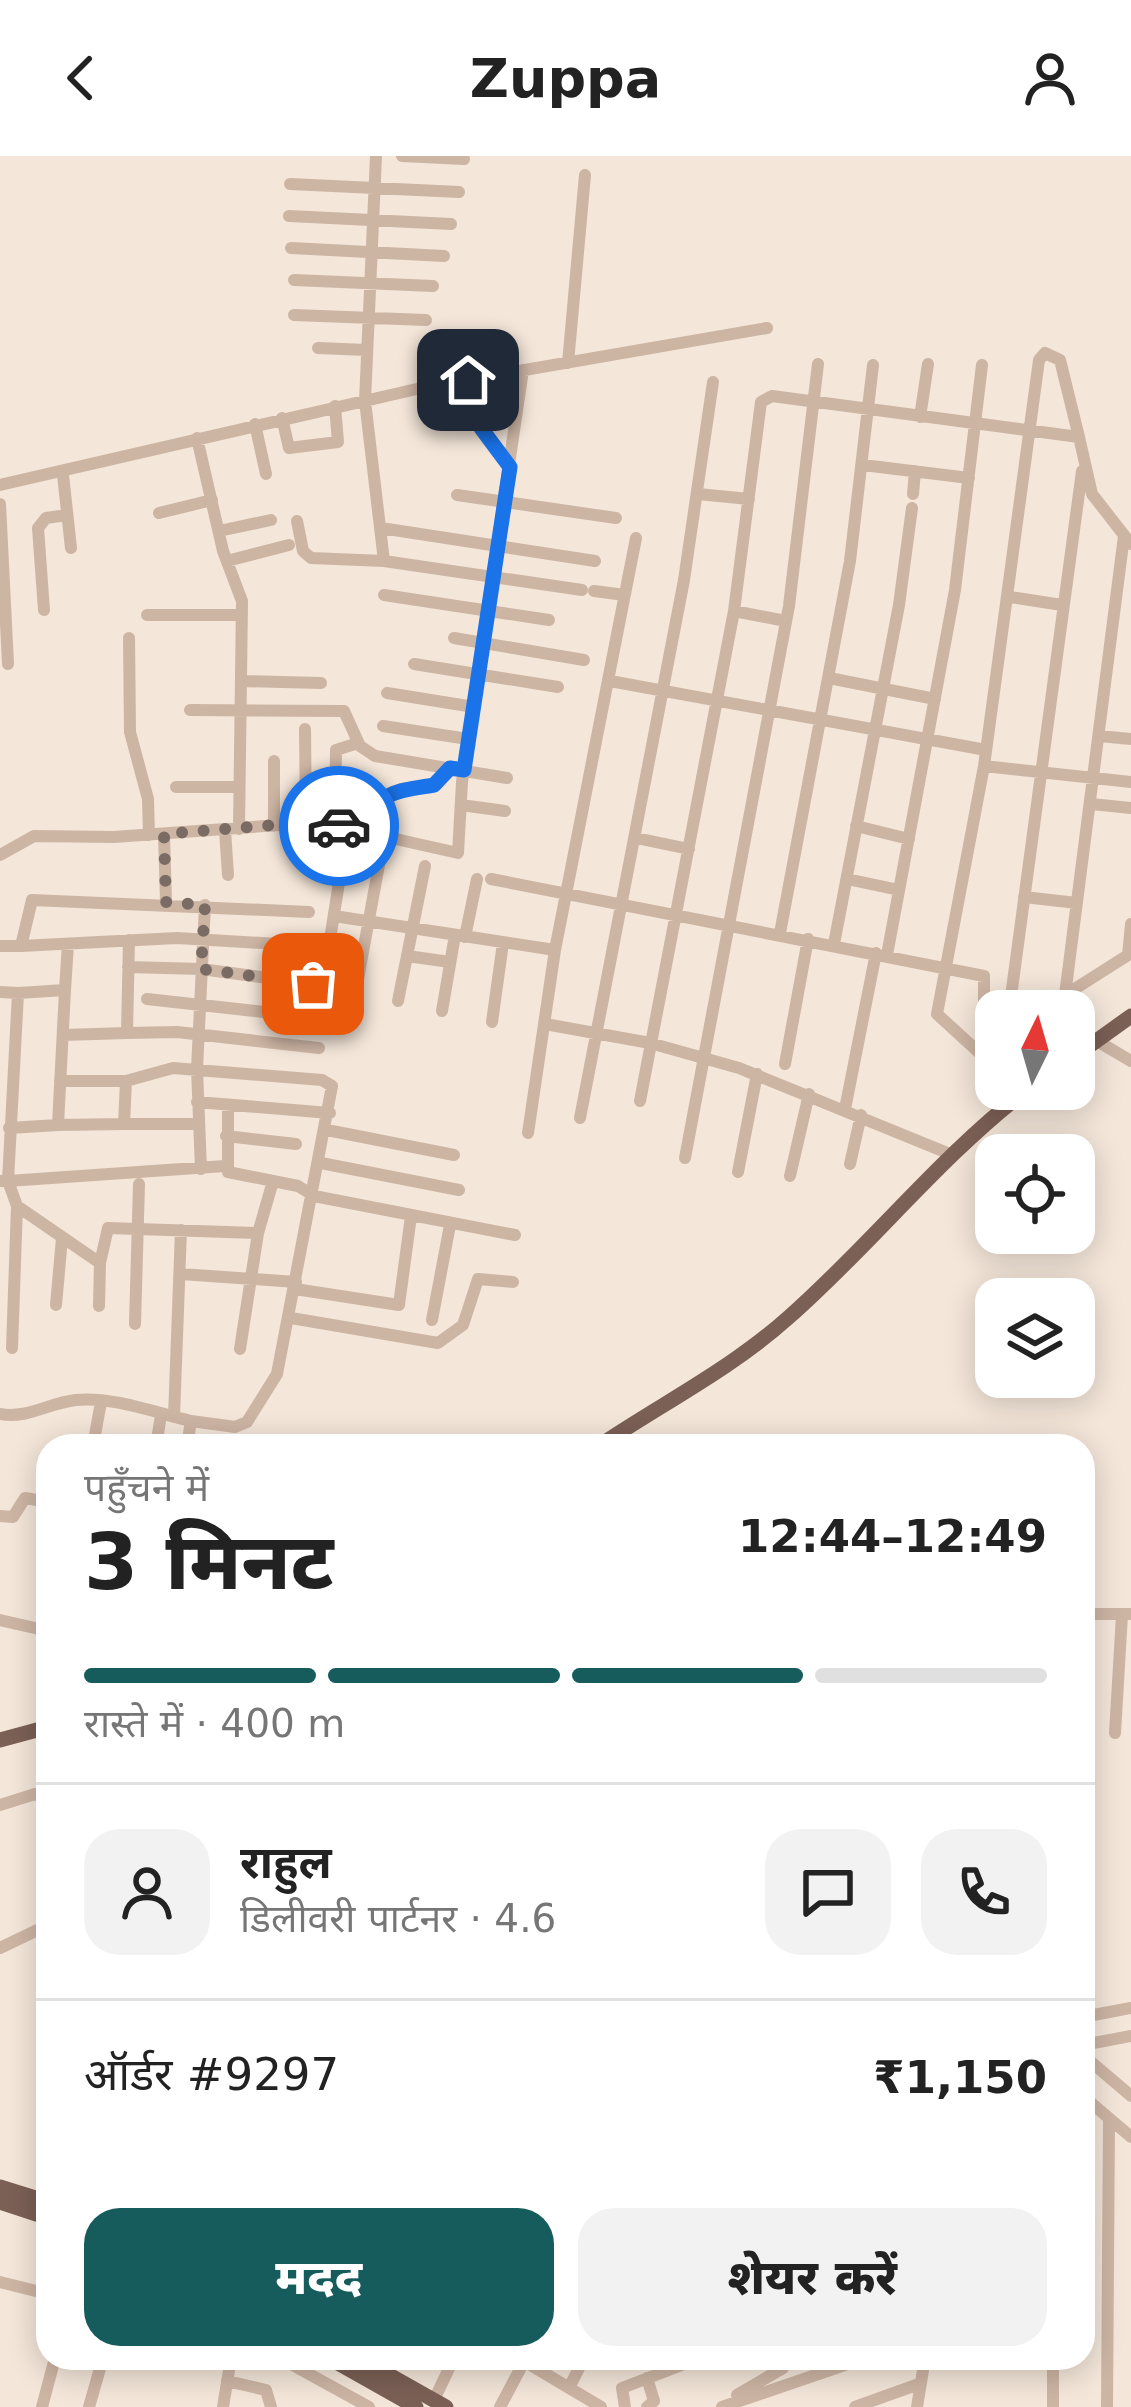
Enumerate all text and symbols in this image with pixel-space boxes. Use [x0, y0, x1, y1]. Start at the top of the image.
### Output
icon: back [48, 45, 114, 111]
icon: person [1017, 45, 1083, 111]
text: Zuppa [470, 47, 661, 110]
pin [417, 329, 519, 431]
icon: home [435, 347, 501, 413]
courier [279, 766, 399, 886]
icon: car [306, 793, 372, 859]
pin [262, 933, 364, 1035]
icon: bag [280, 951, 346, 1017]
north arrow [975, 990, 1095, 1110]
map controls [975, 990, 1095, 1398]
button: locate [975, 1134, 1095, 1254]
button: layers [975, 1278, 1095, 1398]
text: पहुँचने में [84, 1465, 209, 1510]
text: 12:44–12:49 [738, 1510, 1047, 1563]
text: 3 मिनट [84, 1517, 333, 1607]
text: रास्ते में · 400 m [84, 1701, 345, 1746]
button: person [84, 1829, 210, 1955]
button: chat [765, 1829, 891, 1955]
button: phone [921, 1829, 1047, 1955]
text: राहुल [240, 1836, 332, 1889]
text: डिलीवरी पार्टनर · 4.6 [240, 1896, 556, 1941]
text: ऑर्डर #9297 [84, 2048, 339, 2101]
text: ₹1,150 [873, 2051, 1047, 2104]
button: मदद [84, 2208, 554, 2346]
button: शेयर करें [578, 2208, 1047, 2346]

